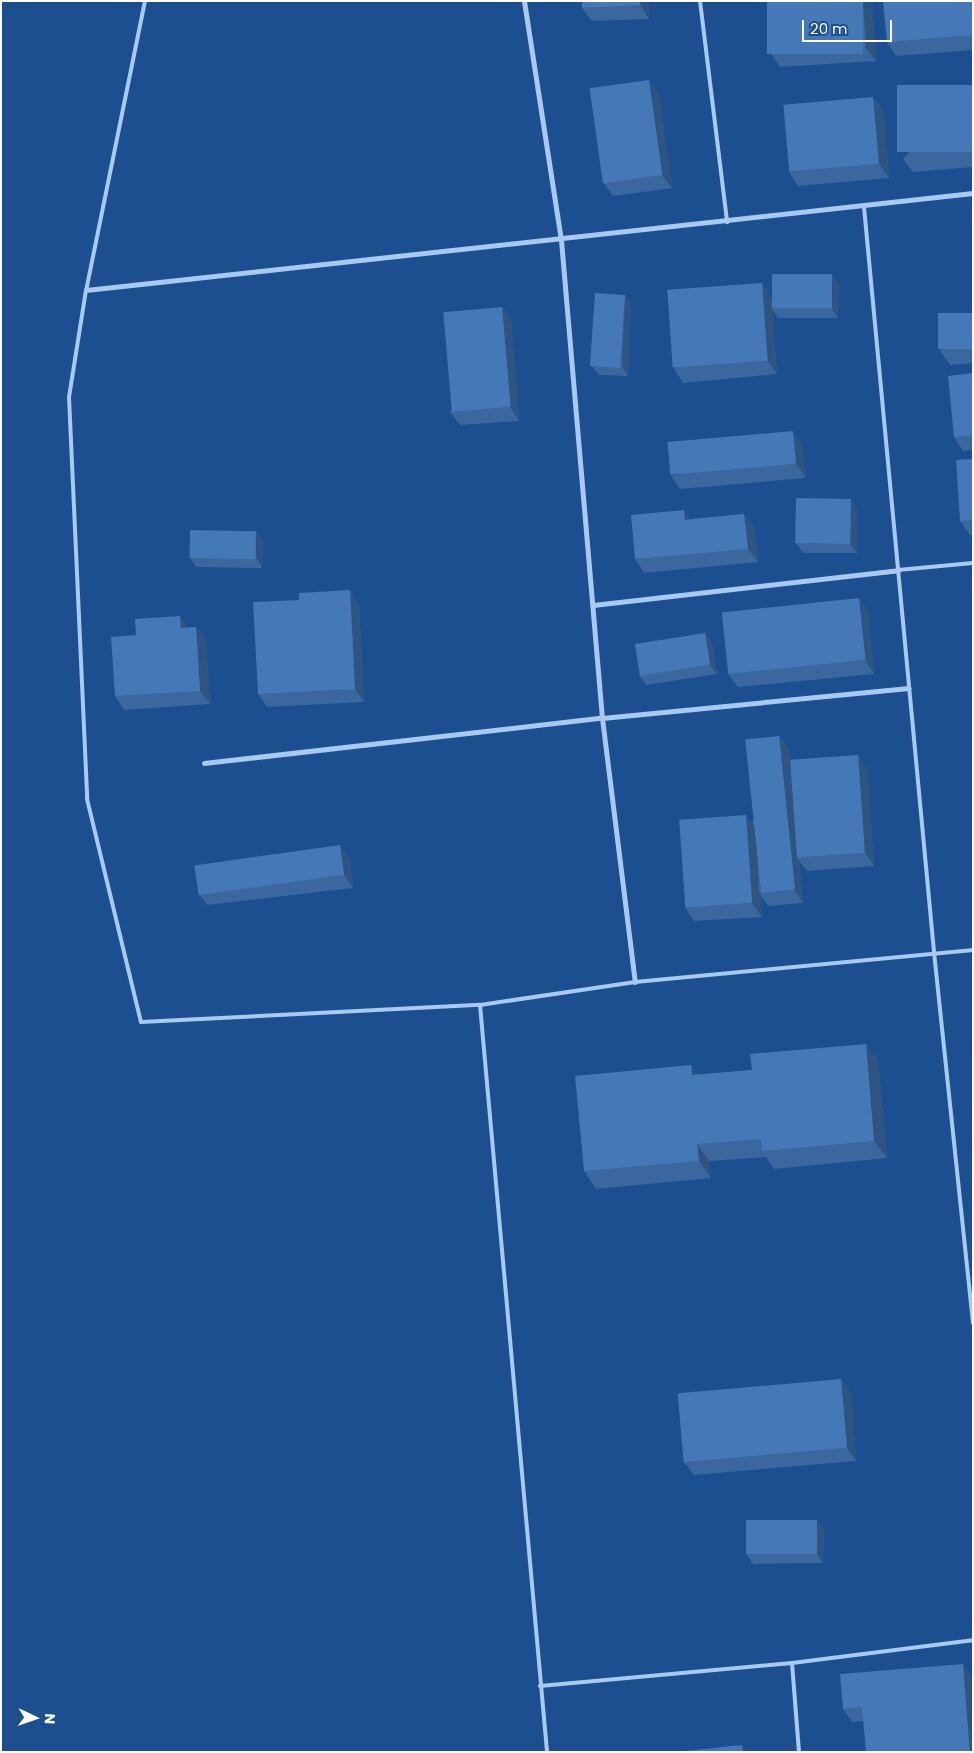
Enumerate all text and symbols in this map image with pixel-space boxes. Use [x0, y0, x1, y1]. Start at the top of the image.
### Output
scale bar [804, 10, 894, 42]
text: 20 m [810, 18, 848, 39]
north arrow [10, 1693, 60, 1743]
text: N [40, 1713, 60, 1725]

